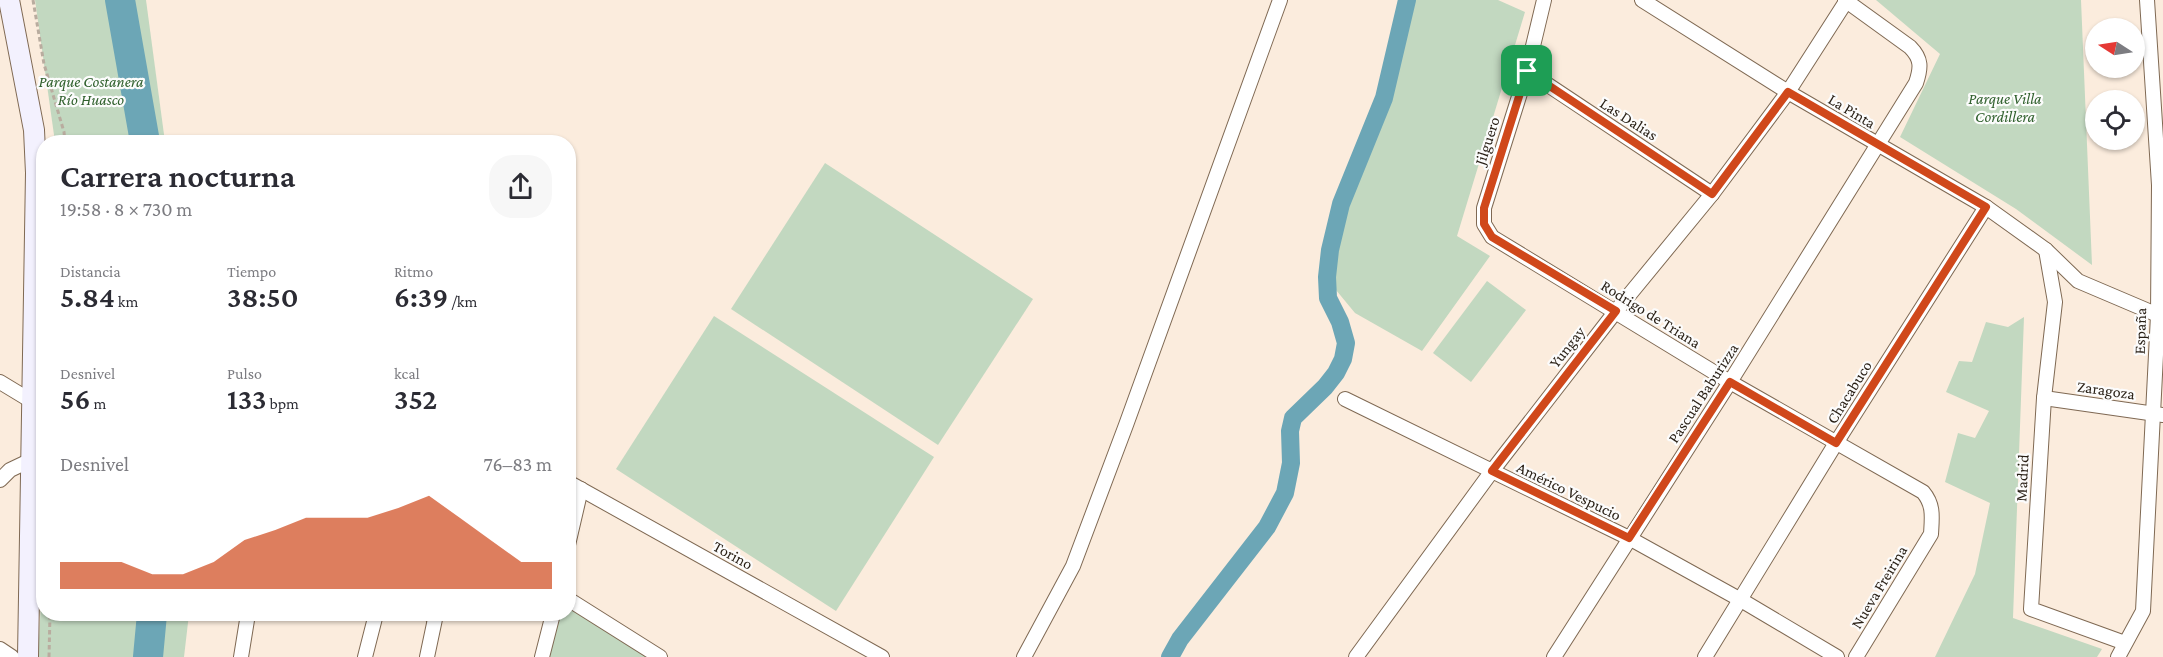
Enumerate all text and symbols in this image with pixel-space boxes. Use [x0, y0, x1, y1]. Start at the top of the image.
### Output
north arrow [2085, 18, 2145, 78]
map controls [2085, 18, 2145, 150]
pin [1501, 45, 1552, 96]
icon: arrive [1510, 54, 1543, 87]
park label: Parque Costanera Río Huasco [38, 73, 144, 108]
street label: La Pinta [1825, 90, 1879, 132]
park label: Parque Villa Cordillera [1968, 90, 2042, 125]
button: locate [2085, 90, 2145, 150]
street label: Las Dalias [1597, 94, 1661, 144]
street label: Jilguero [1471, 115, 1504, 170]
button: share [489, 155, 552, 218]
text: Carrera nocturna [60, 157, 295, 194]
text: 19:58 · 8 × 730 m [60, 198, 192, 220]
text: Distancia [60, 263, 121, 280]
text: Tiempo [227, 263, 276, 280]
text: Ritmo [394, 263, 433, 280]
street label: Rodrigo de Triana [1598, 277, 1704, 353]
text: 5.84 [60, 280, 115, 313]
text: 38:50 [227, 280, 298, 313]
text: 6:39 [394, 280, 448, 313]
text: km [115, 293, 138, 310]
text: /km [448, 293, 477, 310]
street label: España [2131, 307, 2150, 355]
street label: Yungay [1546, 323, 1589, 371]
street label: Pascual Baburizza [1665, 340, 1742, 446]
street label: Chacabuco [1823, 357, 1875, 426]
text: Desnivel [60, 365, 115, 382]
text: Pulso [227, 365, 262, 382]
text: kcal [394, 365, 420, 382]
street label: Zaragoza [2076, 378, 2137, 404]
text: 56 [60, 382, 90, 415]
text: 133 [227, 382, 266, 415]
text: 352 [394, 382, 437, 415]
text: m [90, 395, 106, 412]
text: bpm [266, 395, 299, 412]
text: Desnivel [60, 453, 129, 475]
text: 76–83 m [483, 453, 552, 475]
street label: Madrid [2012, 453, 2032, 502]
street label: Américo Vespucio [1514, 458, 1624, 525]
street label: Torino [710, 537, 756, 573]
street label: Nueva Freirina [1848, 542, 1911, 632]

